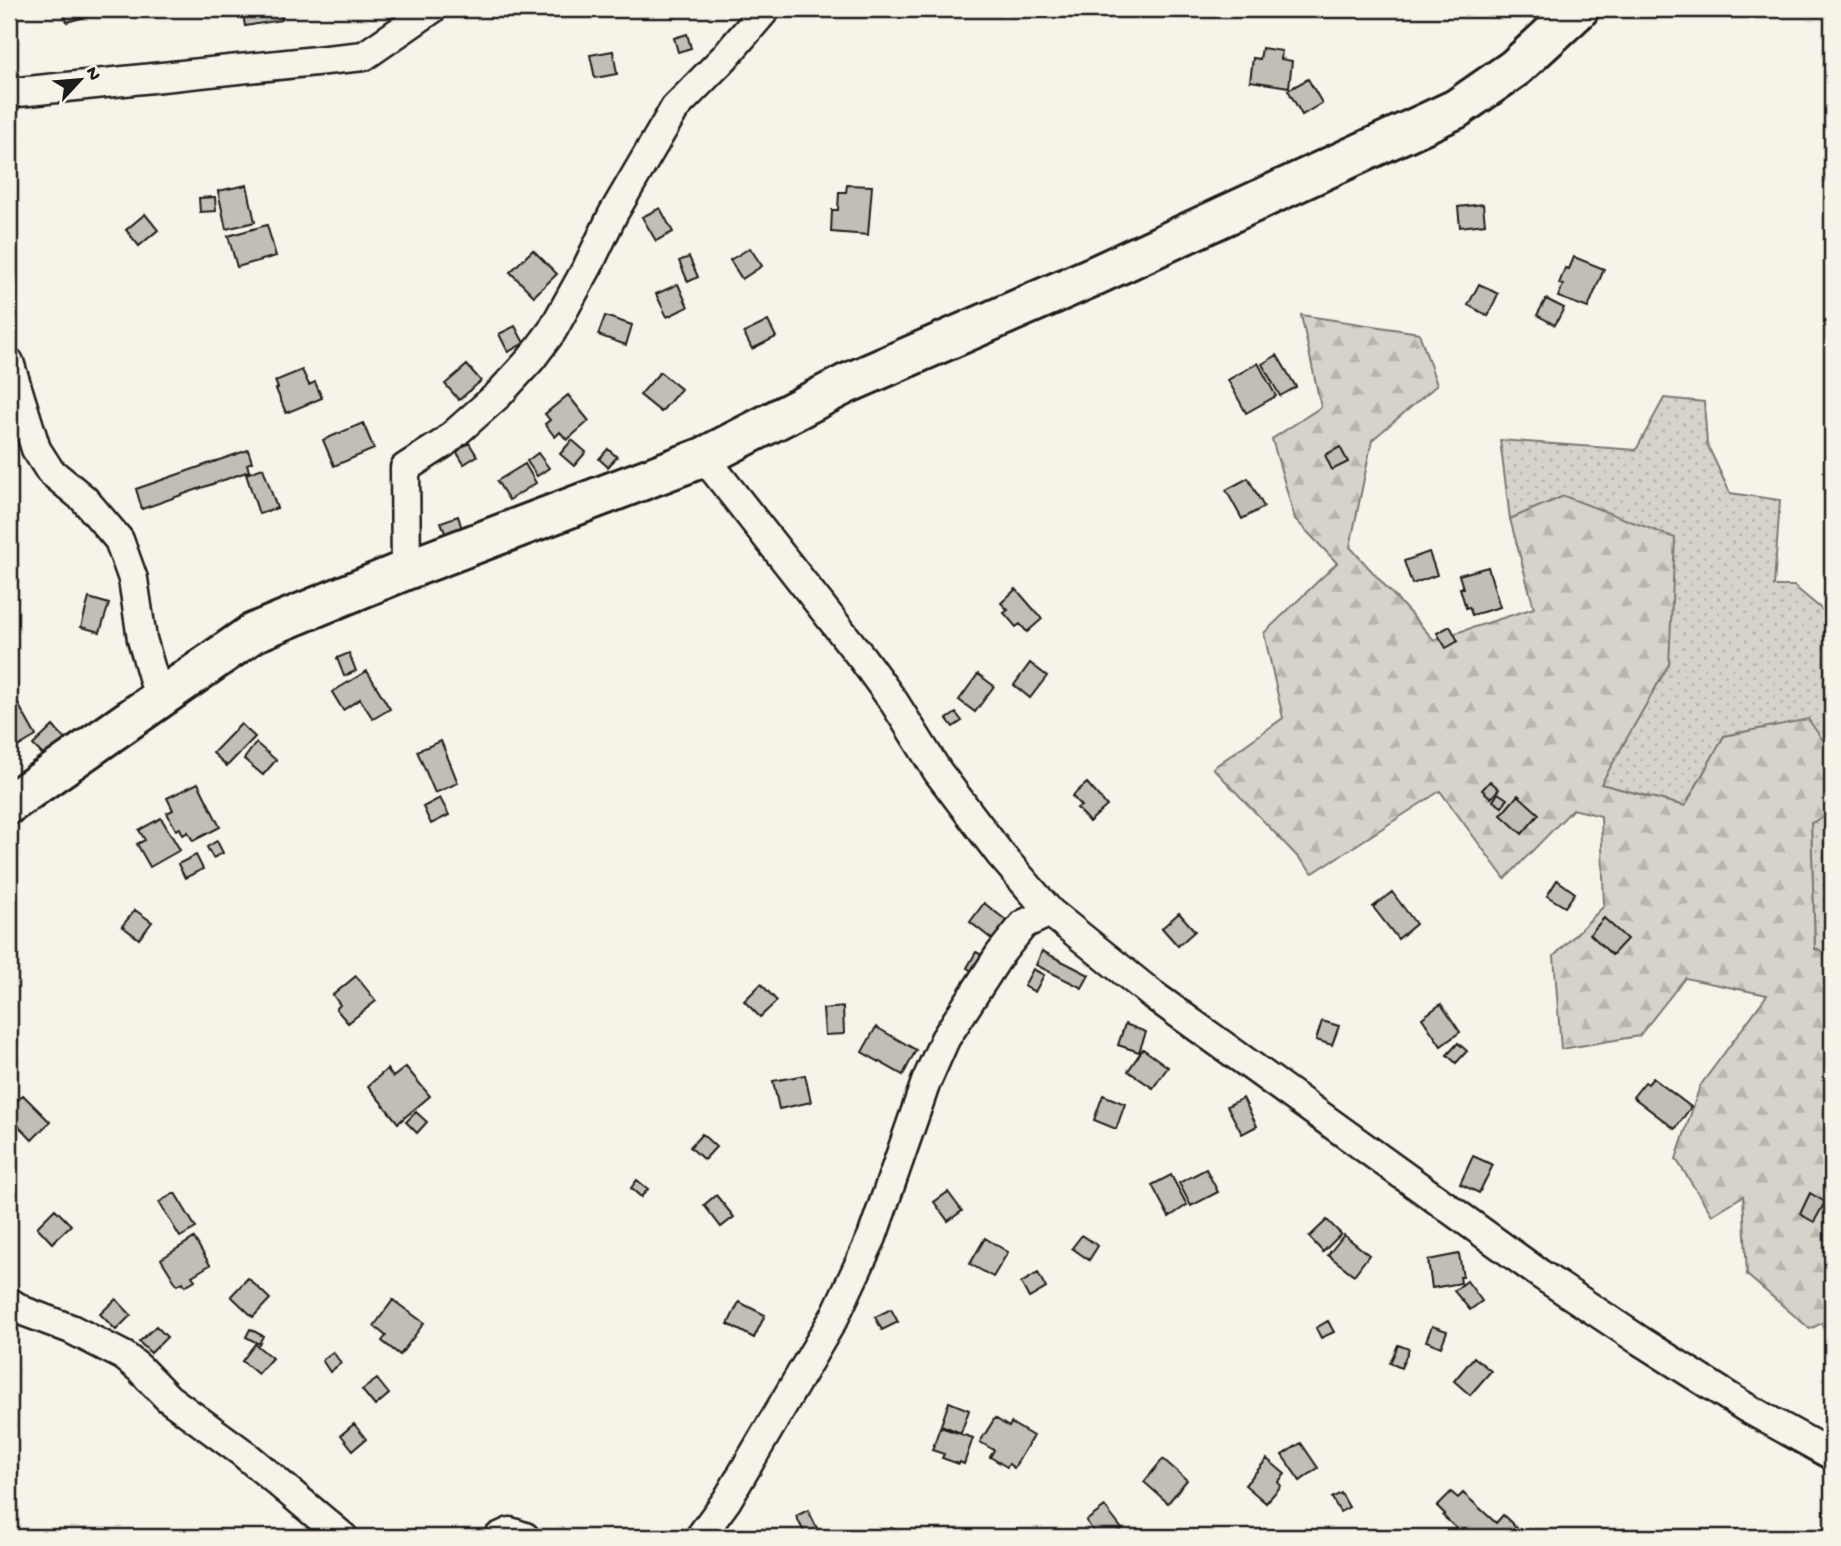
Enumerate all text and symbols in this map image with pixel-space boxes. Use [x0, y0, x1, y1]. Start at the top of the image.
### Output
north arrow [46, 46, 116, 116]
text: N [79, 63, 105, 85]

